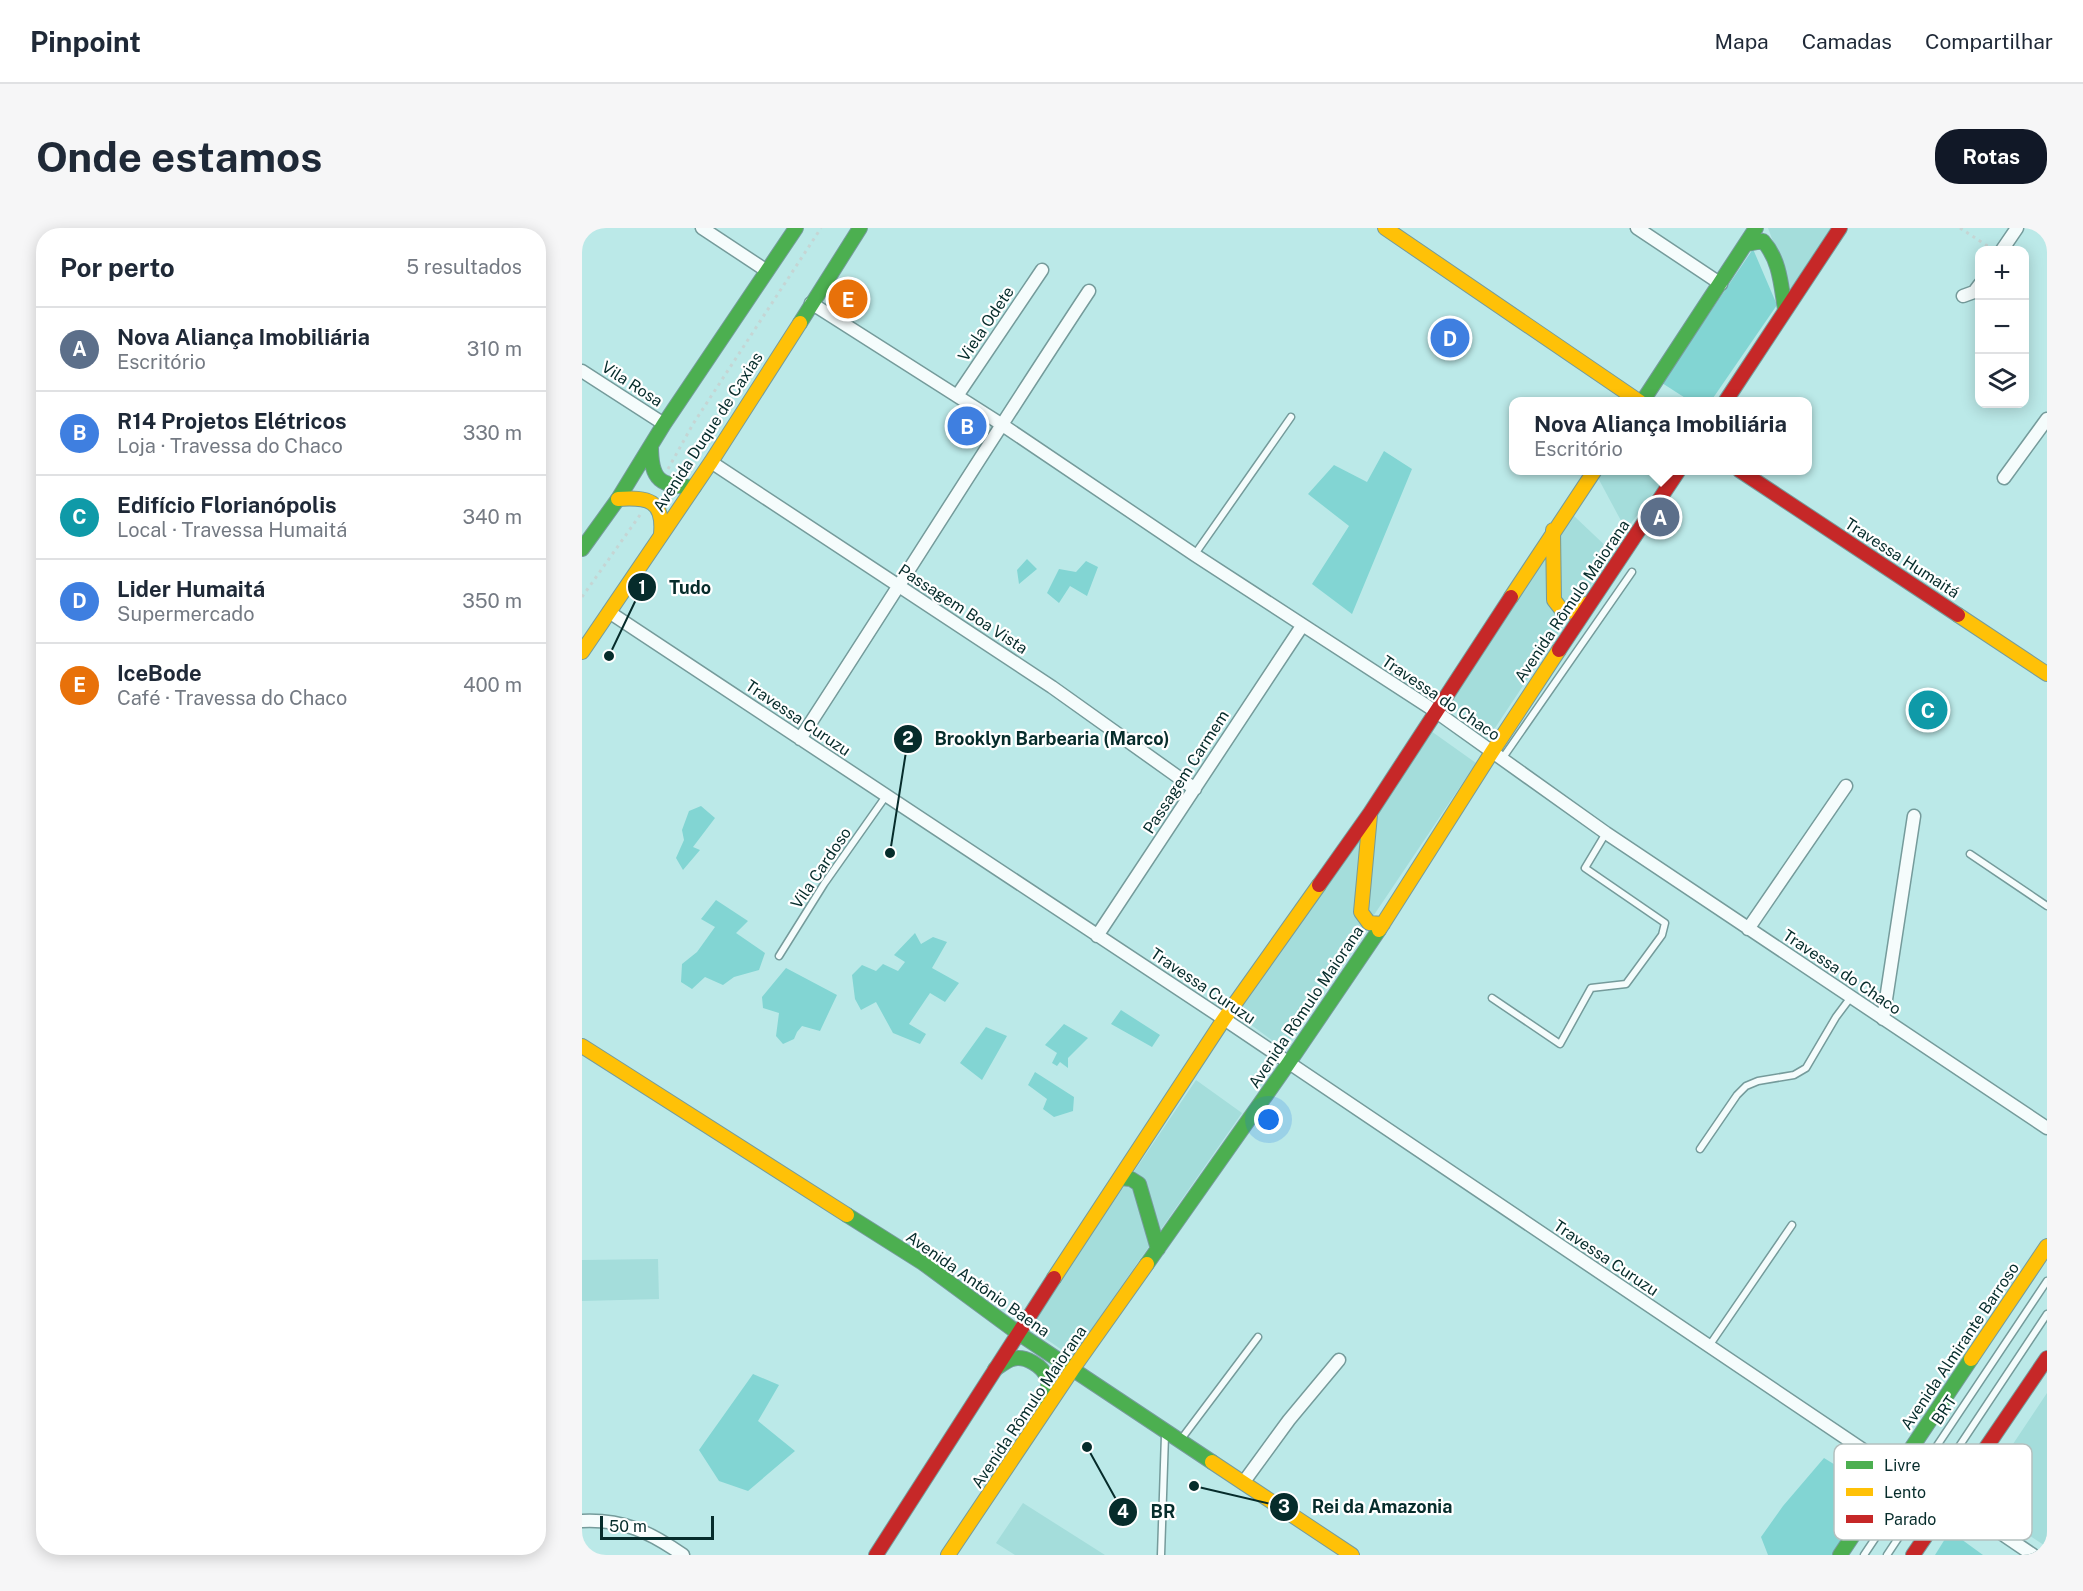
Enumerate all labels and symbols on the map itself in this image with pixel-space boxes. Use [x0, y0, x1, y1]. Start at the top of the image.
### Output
pin: E [828, 276, 868, 322]
street label: Viela Odete [954, 283, 1018, 365]
pin: D [1430, 316, 1470, 360]
street label: Avenida Duque de Caxias [649, 349, 767, 515]
street label: Vila Rosa [598, 357, 666, 411]
pin: B [948, 404, 986, 448]
pin: A [1640, 494, 1680, 540]
street label: Travessa Humaitá [1841, 514, 1963, 602]
street label: Avenida Rômulo Maiorana [1510, 516, 1634, 686]
street label: Passagem Boa Vista [895, 560, 1031, 658]
callout: Tudo [627, 569, 723, 605]
text: 1 [638, 577, 646, 598]
text: Tudo [669, 577, 711, 598]
street label: Travessa do Chaco [1378, 651, 1504, 745]
street label: Travessa Curuzu [742, 676, 854, 760]
pin: C [1908, 688, 1948, 732]
street label: Passagem Carmem [1139, 707, 1233, 837]
callout: Brooklyn Barbearia (Marco) [893, 721, 1182, 757]
text: 2 [902, 728, 914, 749]
text: Brooklyn Barbearia (Marco) [934, 728, 1170, 749]
street label: Vila Cardoso [787, 824, 855, 912]
street label: Avenida Rômulo Maiorana [1244, 922, 1368, 1092]
street label: Travessa do Chaco [1779, 925, 1905, 1019]
street label: Travessa Curuzu [1147, 944, 1259, 1028]
your location [1254, 1105, 1283, 1134]
street label: Travessa Curuzu [1550, 1216, 1662, 1300]
street label: Avenida Antônio Baena [903, 1227, 1053, 1341]
street label: Avenida Almirante Barroso [1897, 1259, 2023, 1433]
street label: Avenida Rômulo Maiorana [967, 1322, 1091, 1492]
street label: BRT [1927, 1391, 1961, 1428]
legend [1834, 1444, 2032, 1540]
text: Livre [1884, 1456, 1920, 1475]
text: Lento [1884, 1483, 1926, 1502]
callout: Rei da Amazonia [1269, 1489, 1464, 1525]
callout: BR [1108, 1494, 1187, 1530]
text: 3 [1278, 1496, 1290, 1517]
text: Rei da Amazonia [1312, 1496, 1452, 1517]
text: 4 [1117, 1501, 1129, 1522]
text: BR [1150, 1501, 1176, 1522]
text: Parado [1884, 1510, 1936, 1529]
scale bar [600, 1513, 714, 1540]

